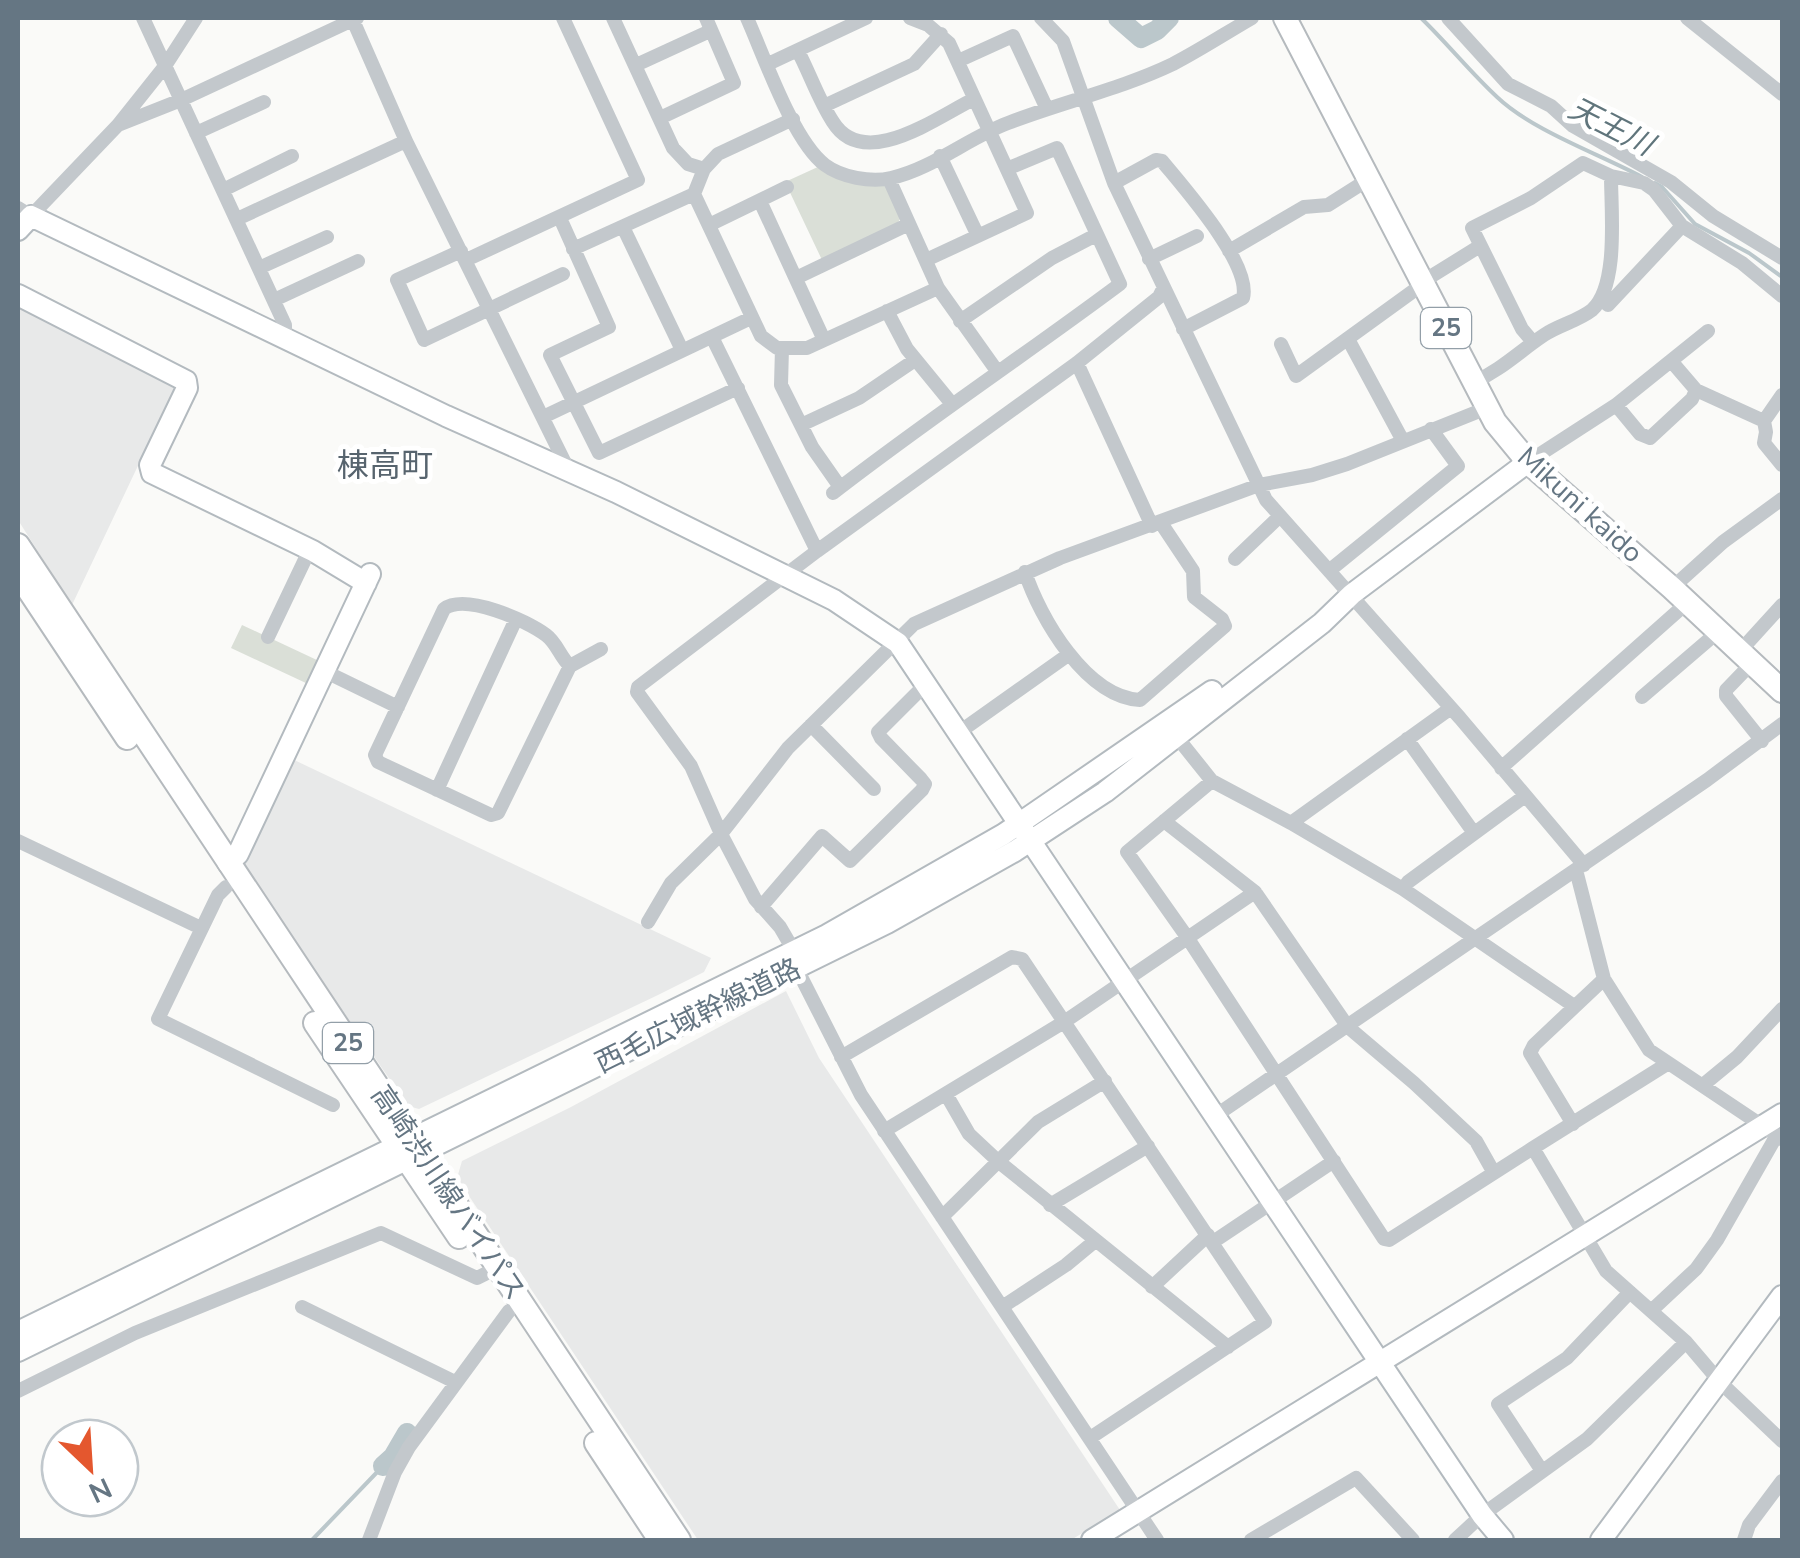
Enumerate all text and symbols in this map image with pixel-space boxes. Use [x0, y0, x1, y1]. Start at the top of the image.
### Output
water label: 天王川 [1562, 88, 1663, 167]
road number: 25 [1421, 308, 1471, 348]
street label: Mikuni kaido [1509, 438, 1651, 572]
district label: 棟高町 [337, 444, 433, 487]
street label: 西毛広域幹線道路 [589, 950, 807, 1082]
road number: 25 [323, 1023, 373, 1063]
street label: 高崎渋川線バイパス [362, 1078, 534, 1308]
north arrow [40, 1418, 140, 1518]
text: N [83, 1468, 118, 1511]

